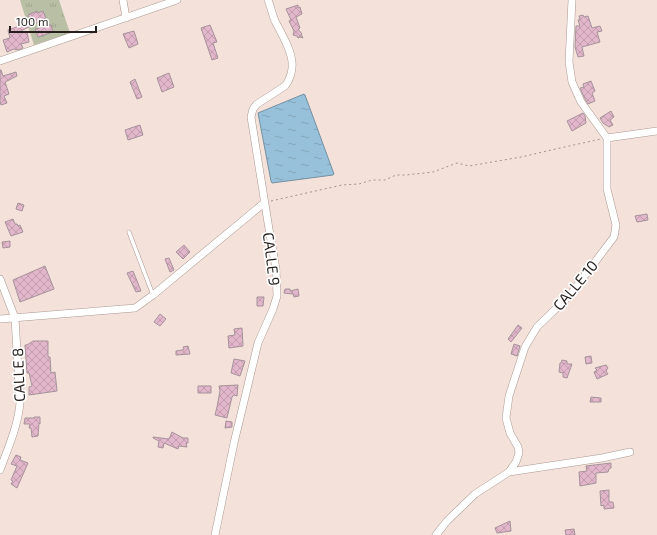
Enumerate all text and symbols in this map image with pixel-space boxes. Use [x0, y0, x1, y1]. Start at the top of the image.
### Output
scale bar [10, 8, 96, 34]
text: 100 m [16, 14, 48, 28]
street label: CALLE 9 [260, 231, 284, 287]
street label: CALLE 10 [549, 256, 601, 314]
street label: CALLE 8 [8, 348, 28, 402]

